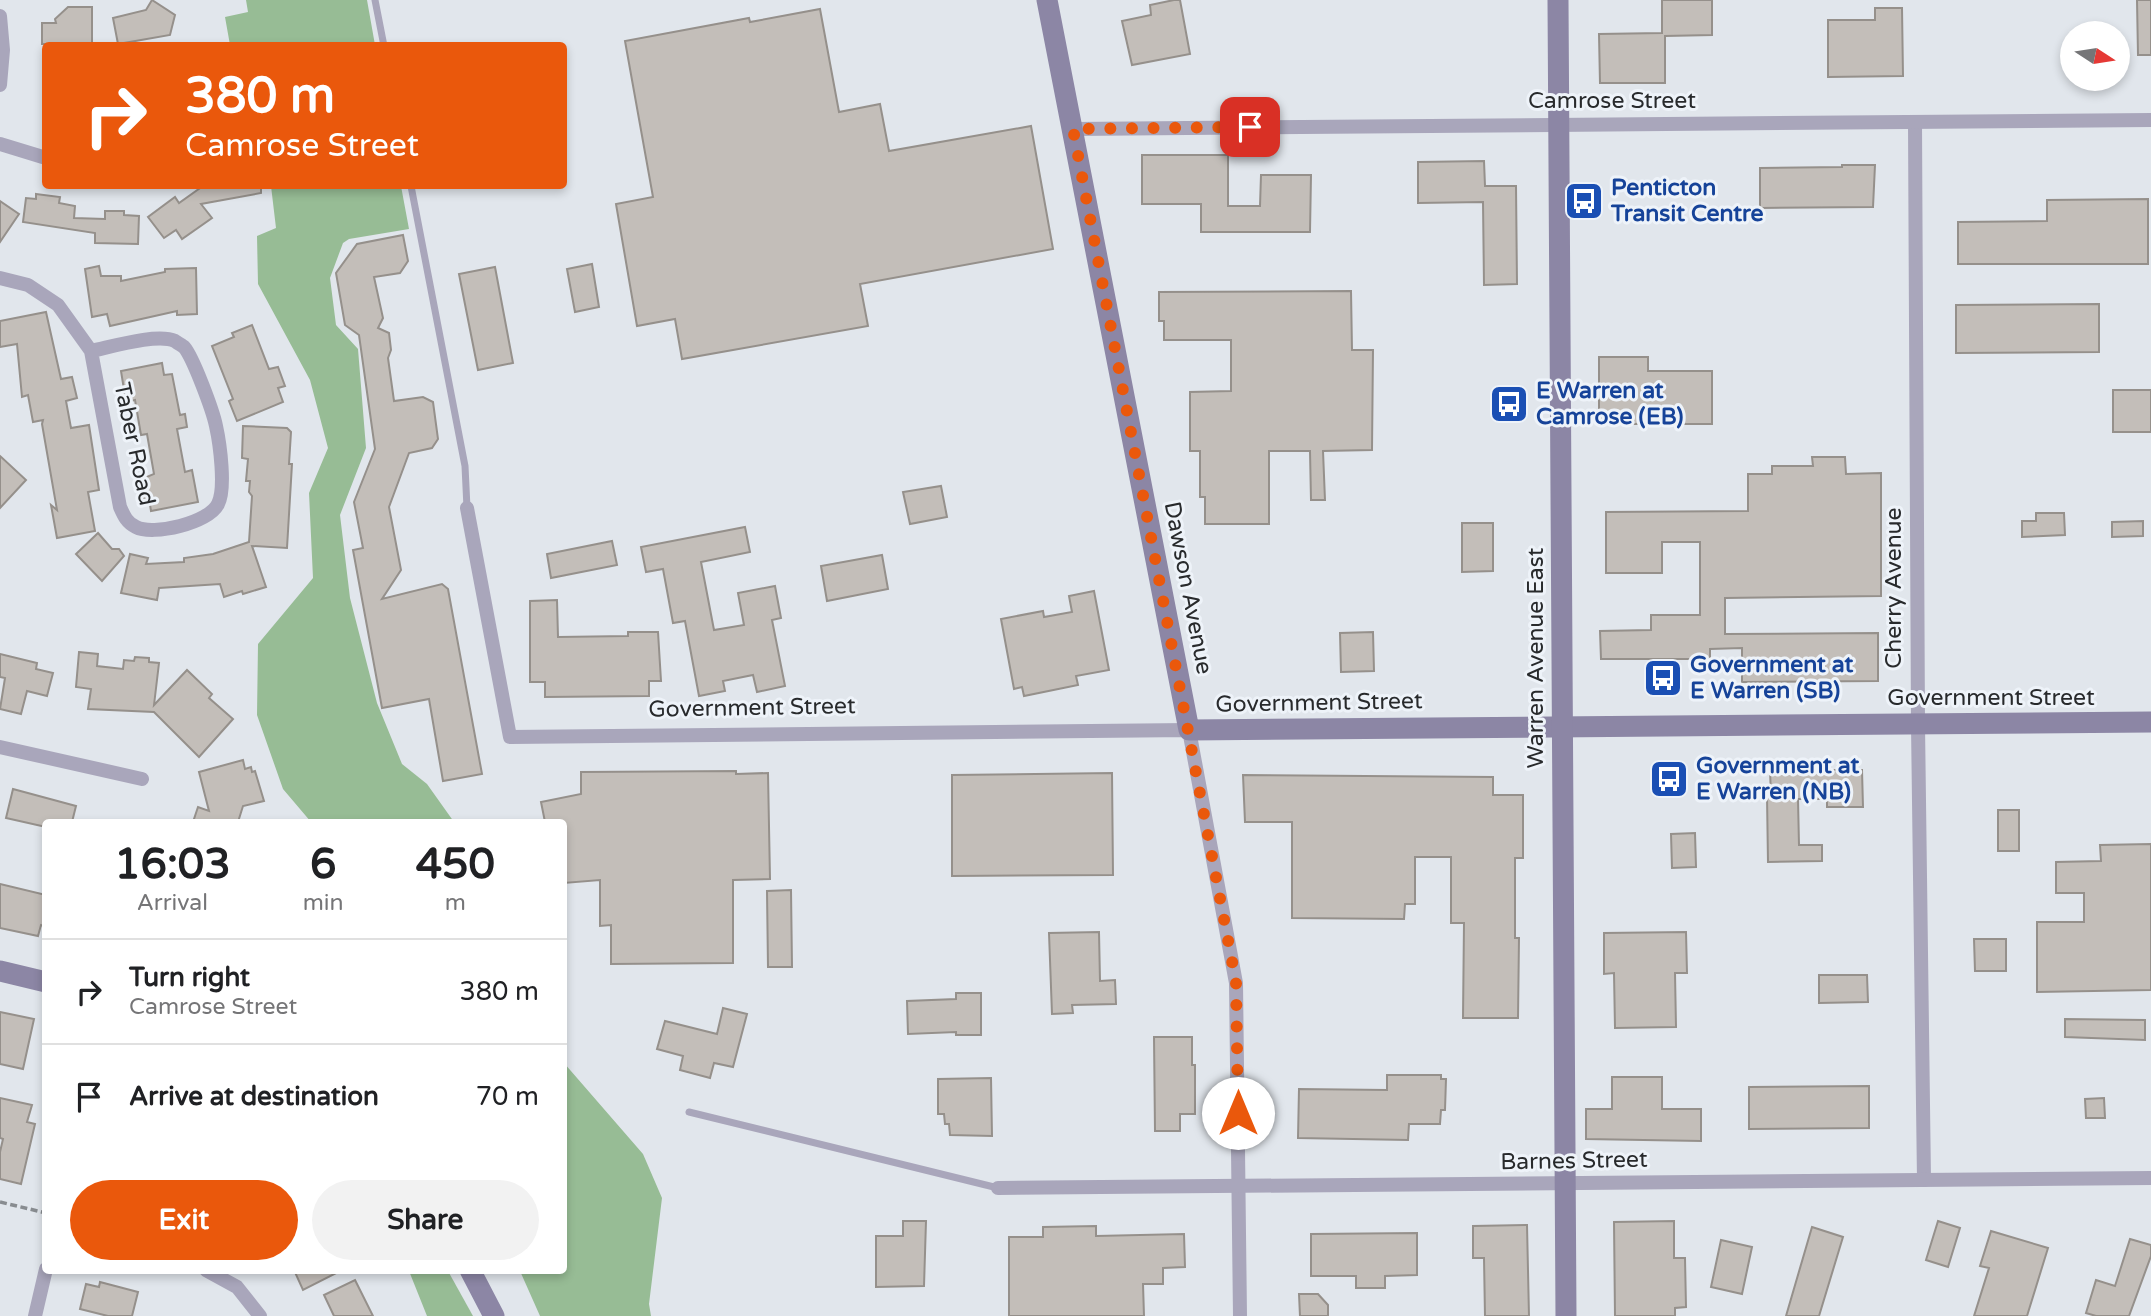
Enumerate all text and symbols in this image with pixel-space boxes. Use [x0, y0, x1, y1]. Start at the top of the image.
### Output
north arrow [2060, 21, 2130, 91]
map controls [2060, 21, 2130, 91]
text: 380 m [185, 67, 335, 126]
icon: right [70, 70, 161, 161]
street label: Camrose Street [1528, 87, 1696, 115]
pin [1220, 97, 1280, 157]
icon: arrive [1231, 108, 1269, 146]
text: Camrose Street [185, 127, 419, 165]
place label: Penticton Transit Centre [1610, 174, 1764, 228]
bus stop icon: Penticton Transit Centre [1563, 180, 1605, 222]
place label: E Warren at Camrose (EB) [1536, 377, 1684, 431]
street label: Taber Road [107, 380, 161, 508]
bus stop icon: E Warren at Camrose (EB) [1488, 383, 1530, 425]
street label: Dawson Avenue [1158, 499, 1218, 677]
street label: Cherry Avenue [1880, 507, 1908, 669]
street label: Warren Avenue East [1522, 547, 1550, 769]
place label: Government at E Warren (SB) [1690, 651, 1853, 705]
bus stop icon: Government at E Warren (SB) [1642, 657, 1684, 699]
street label: Government Street [1887, 684, 2095, 712]
street label: Government Street [1215, 687, 1423, 719]
street label: Government Street [648, 692, 856, 724]
place label: Government at E Warren (NB) [1696, 752, 1859, 806]
bus stop icon: Government at E Warren (NB) [1648, 758, 1690, 800]
text: 16:03 [114, 839, 231, 890]
text: 6 [310, 839, 336, 890]
text: 450 [416, 839, 495, 890]
text: Arrival [137, 889, 208, 917]
text: min [303, 889, 344, 917]
text: m [445, 889, 466, 917]
text: Turn right [129, 962, 250, 993]
icon: right [70, 973, 108, 1011]
text: 380 m [459, 976, 539, 1007]
text: Camrose Street [129, 993, 297, 1021]
position arrow [1201, 1076, 1275, 1150]
icon: arrive [70, 1078, 108, 1116]
text: Arrive at destination [129, 1081, 379, 1112]
text: 70 m [476, 1081, 539, 1112]
street label: Barnes Street [1500, 1146, 1648, 1176]
button: Exit [70, 1180, 298, 1260]
button: Share [312, 1180, 539, 1260]

